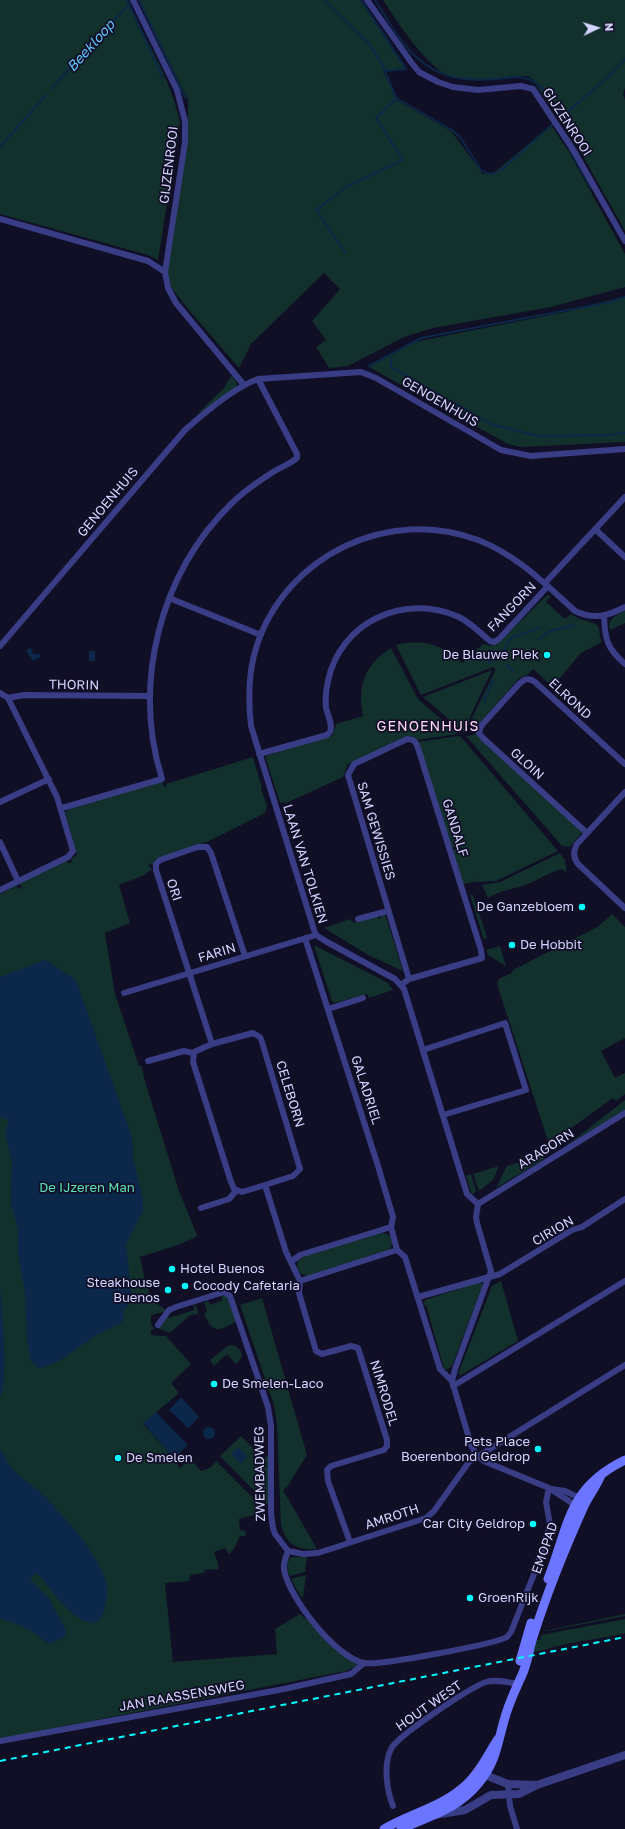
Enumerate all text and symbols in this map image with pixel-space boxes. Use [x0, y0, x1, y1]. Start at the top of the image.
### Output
north arrow [577, 8, 617, 48]
water label: Beekloop [64, 17, 118, 75]
text: N [603, 22, 616, 32]
street label: GIJZENROOI [539, 85, 595, 159]
street label: GIJZENROOI [156, 125, 182, 205]
street label: GENOENHUIS [399, 374, 481, 430]
street label: GENOENHUIS [74, 464, 142, 540]
street label: FANGORN [484, 579, 540, 635]
place label: De Blauwe Plek [442, 647, 539, 663]
marker: De Blauwe Plek [542, 650, 552, 660]
street label: ELROND [545, 675, 595, 723]
street label: THORIN [49, 677, 99, 693]
district label: GENOENHUIS [377, 719, 479, 735]
street label: GLOIN [507, 745, 547, 783]
street label: SAM GEWISSIES [354, 780, 398, 882]
street label: GANDALF [439, 797, 471, 859]
street label: LAAN VAN TOLKIEN [279, 803, 331, 925]
street label: ORI [163, 877, 185, 903]
place label: De Ganzebloem [477, 899, 574, 915]
marker: De Ganzebloem [577, 902, 587, 912]
place label: De Hobbit [520, 937, 582, 953]
street label: FARIN [196, 940, 238, 966]
marker: De Hobbit [507, 940, 517, 950]
street label: GALADRIEL [348, 1054, 384, 1126]
street label: CELEBORN [272, 1059, 308, 1129]
street label: ARAGORN [515, 1126, 577, 1172]
park label: De IJzeren Man [39, 1180, 135, 1196]
street label: CIRION [529, 1213, 577, 1249]
place label: Hotel Buenos [180, 1261, 265, 1277]
marker: Hotel Buenos [167, 1264, 177, 1274]
place label: Steakhouse Buenos [86, 1275, 160, 1306]
place label: Cocody Cafetaria [193, 1278, 300, 1294]
marker: Cocody Cafetaria [180, 1281, 190, 1291]
marker: Steakhouse Buenos [163, 1285, 173, 1295]
street label: NIMRODEL [367, 1358, 401, 1428]
place label: De Smelen-Laco [222, 1376, 324, 1392]
marker: De Smelen-Laco [209, 1379, 219, 1389]
street label: ZWEMBADWEG [251, 1426, 269, 1522]
place label: Pets Place Boerenbond Geldrop [401, 1434, 530, 1465]
marker: Pets Place Boerenbond Geldrop [533, 1444, 543, 1454]
place label: De Smelen [126, 1450, 193, 1466]
marker: De Smelen [113, 1453, 123, 1463]
street label: AMROTH [363, 1501, 421, 1533]
place label: Car City Geldrop [423, 1516, 525, 1532]
marker: Car City Geldrop [528, 1519, 538, 1529]
street label: EMOPAD [529, 1520, 561, 1576]
place label: GroenRijk [478, 1590, 539, 1606]
marker: GroenRijk [465, 1593, 475, 1603]
street label: JAN RAASSENSWEG [118, 1677, 246, 1715]
street label: HOUT WEST [393, 1678, 465, 1734]

